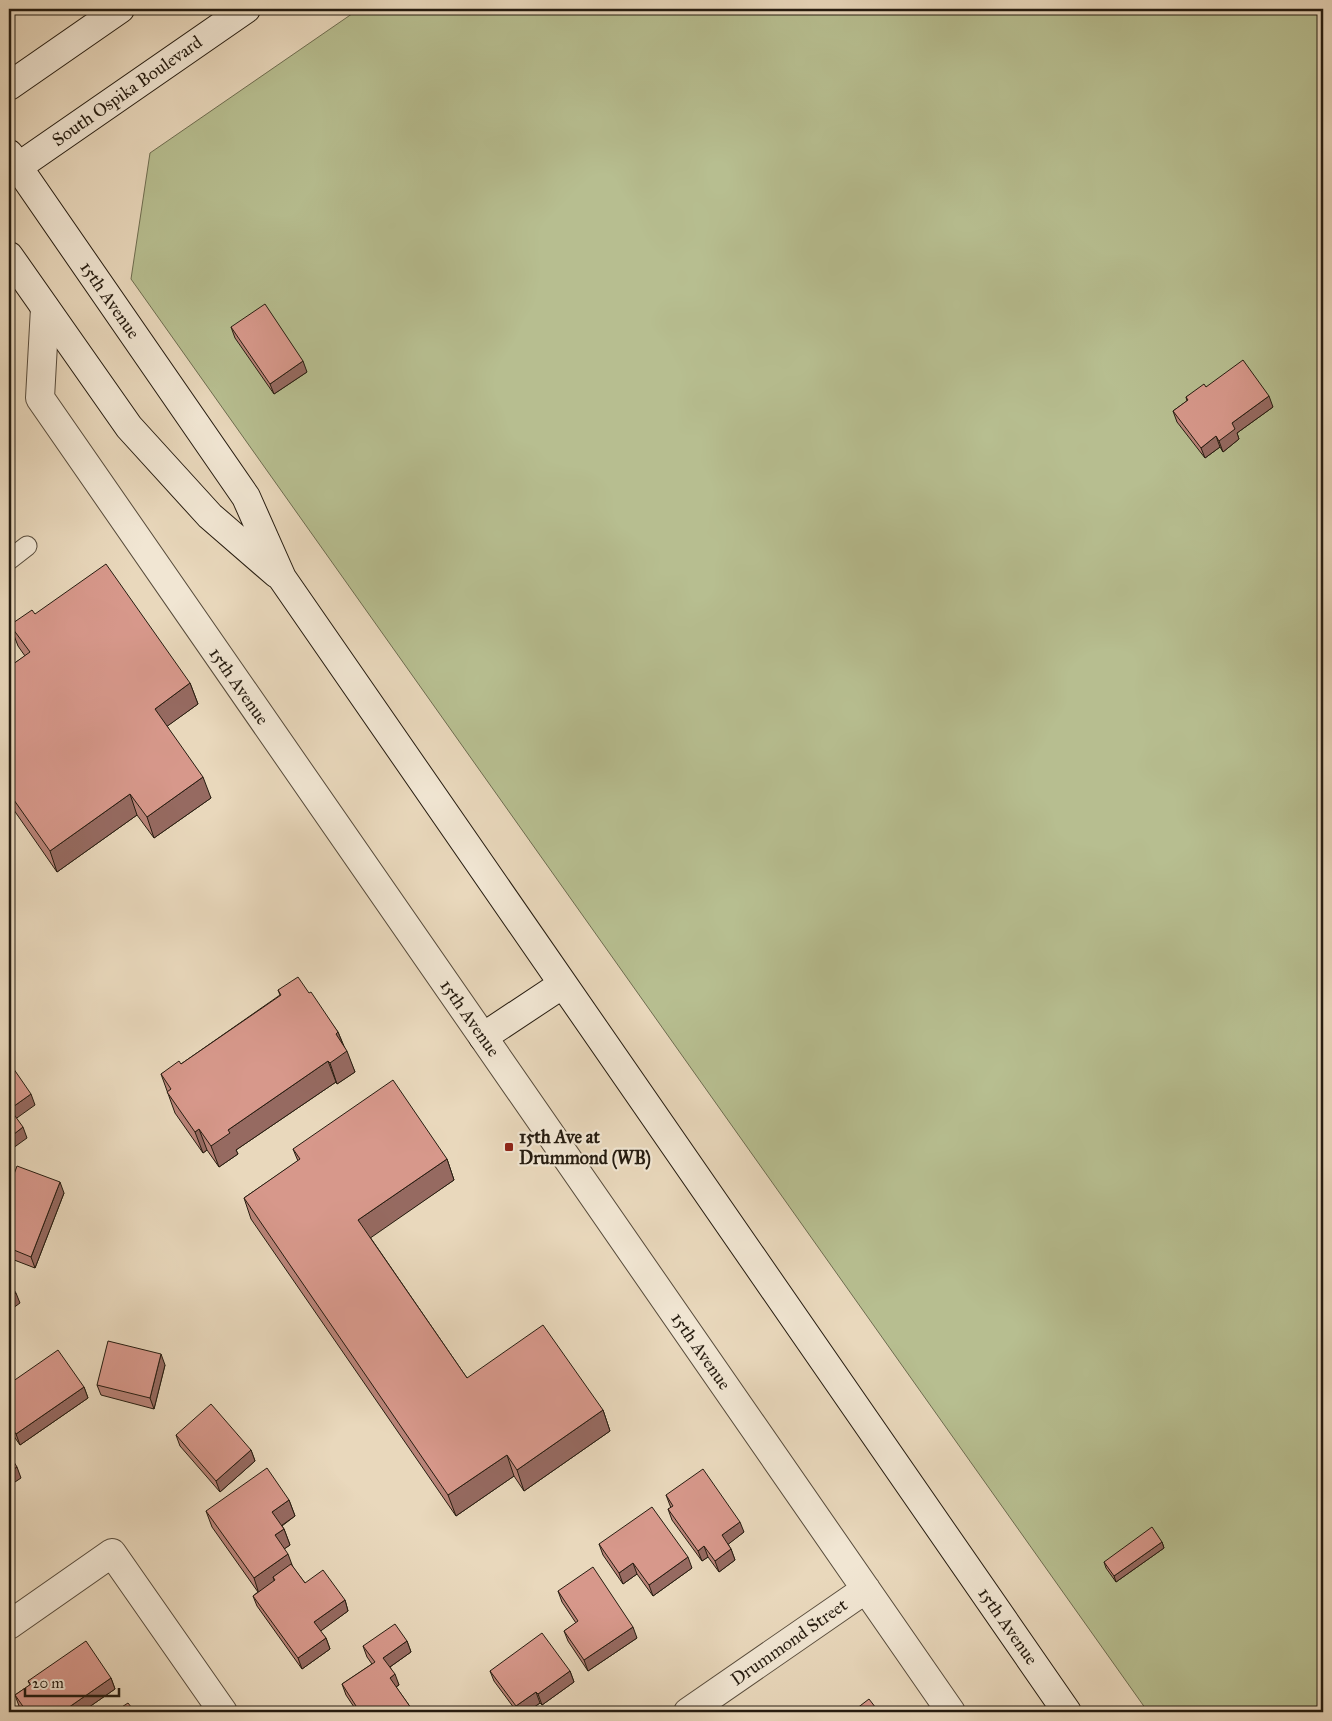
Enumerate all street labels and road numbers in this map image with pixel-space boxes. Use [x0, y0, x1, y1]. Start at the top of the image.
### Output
street label: South Ospika Boulevard [48, 31, 206, 151]
street label: 15th Avenue [75, 257, 145, 343]
street label: 15th Avenue [204, 643, 274, 729]
street label: 15th Avenue [435, 975, 505, 1061]
street label: 15th Avenue [666, 1308, 736, 1394]
street label: 15th Avenue [973, 1583, 1043, 1669]
street label: Drummond Street [726, 1593, 852, 1690]

